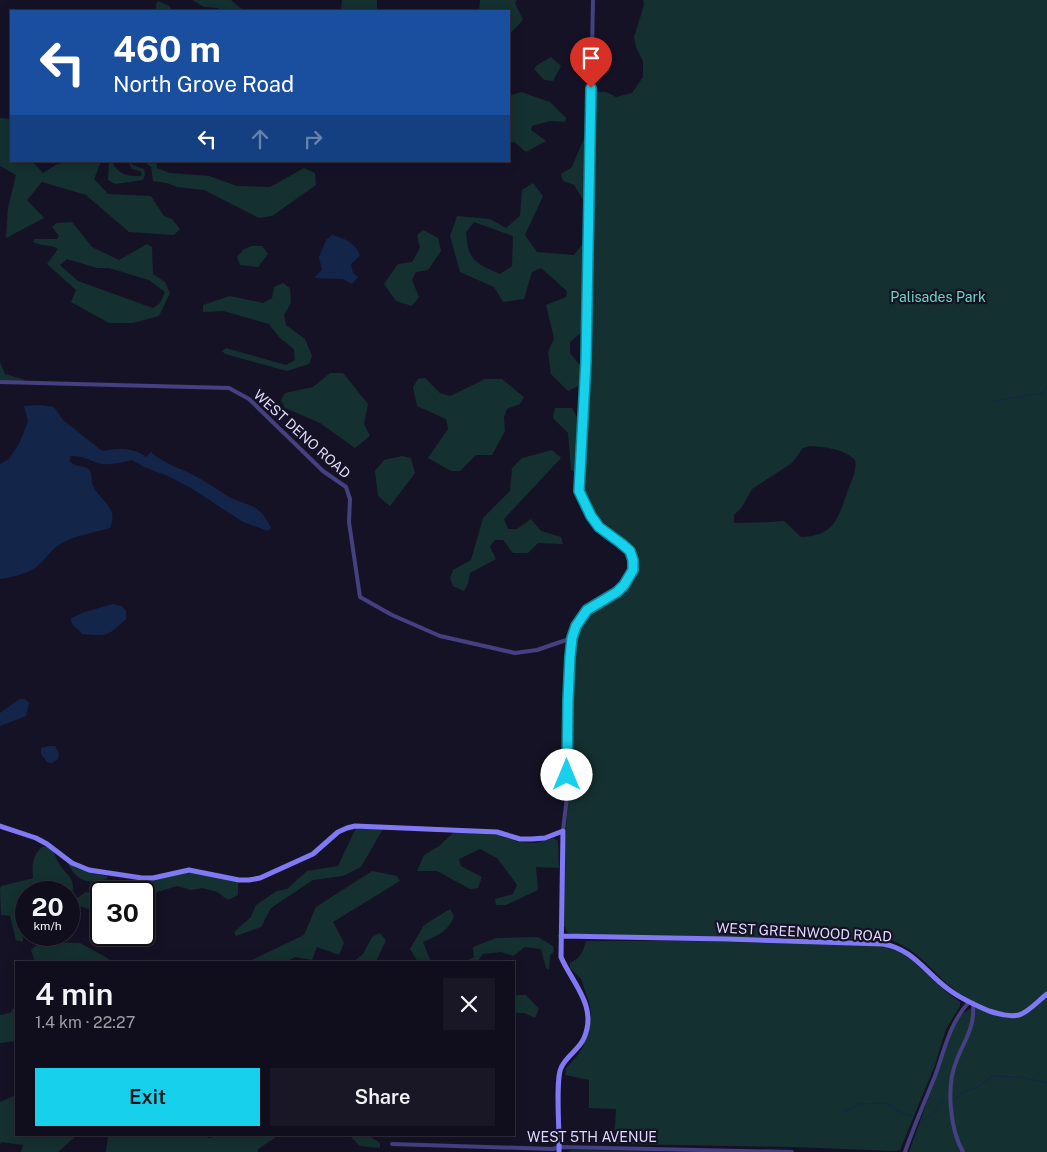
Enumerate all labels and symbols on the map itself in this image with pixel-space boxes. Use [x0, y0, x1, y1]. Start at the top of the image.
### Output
pin [570, 37, 612, 88]
park label: Palisades Park [890, 289, 986, 305]
street label: WEST DENO ROAD [250, 386, 354, 482]
position arrow [540, 748, 592, 800]
speed limit sign: 30 [90, 881, 155, 946]
street label: WEST GREENWOOD ROAD [716, 919, 892, 945]
street label: WEST 5TH AVENUE [527, 1129, 657, 1145]

